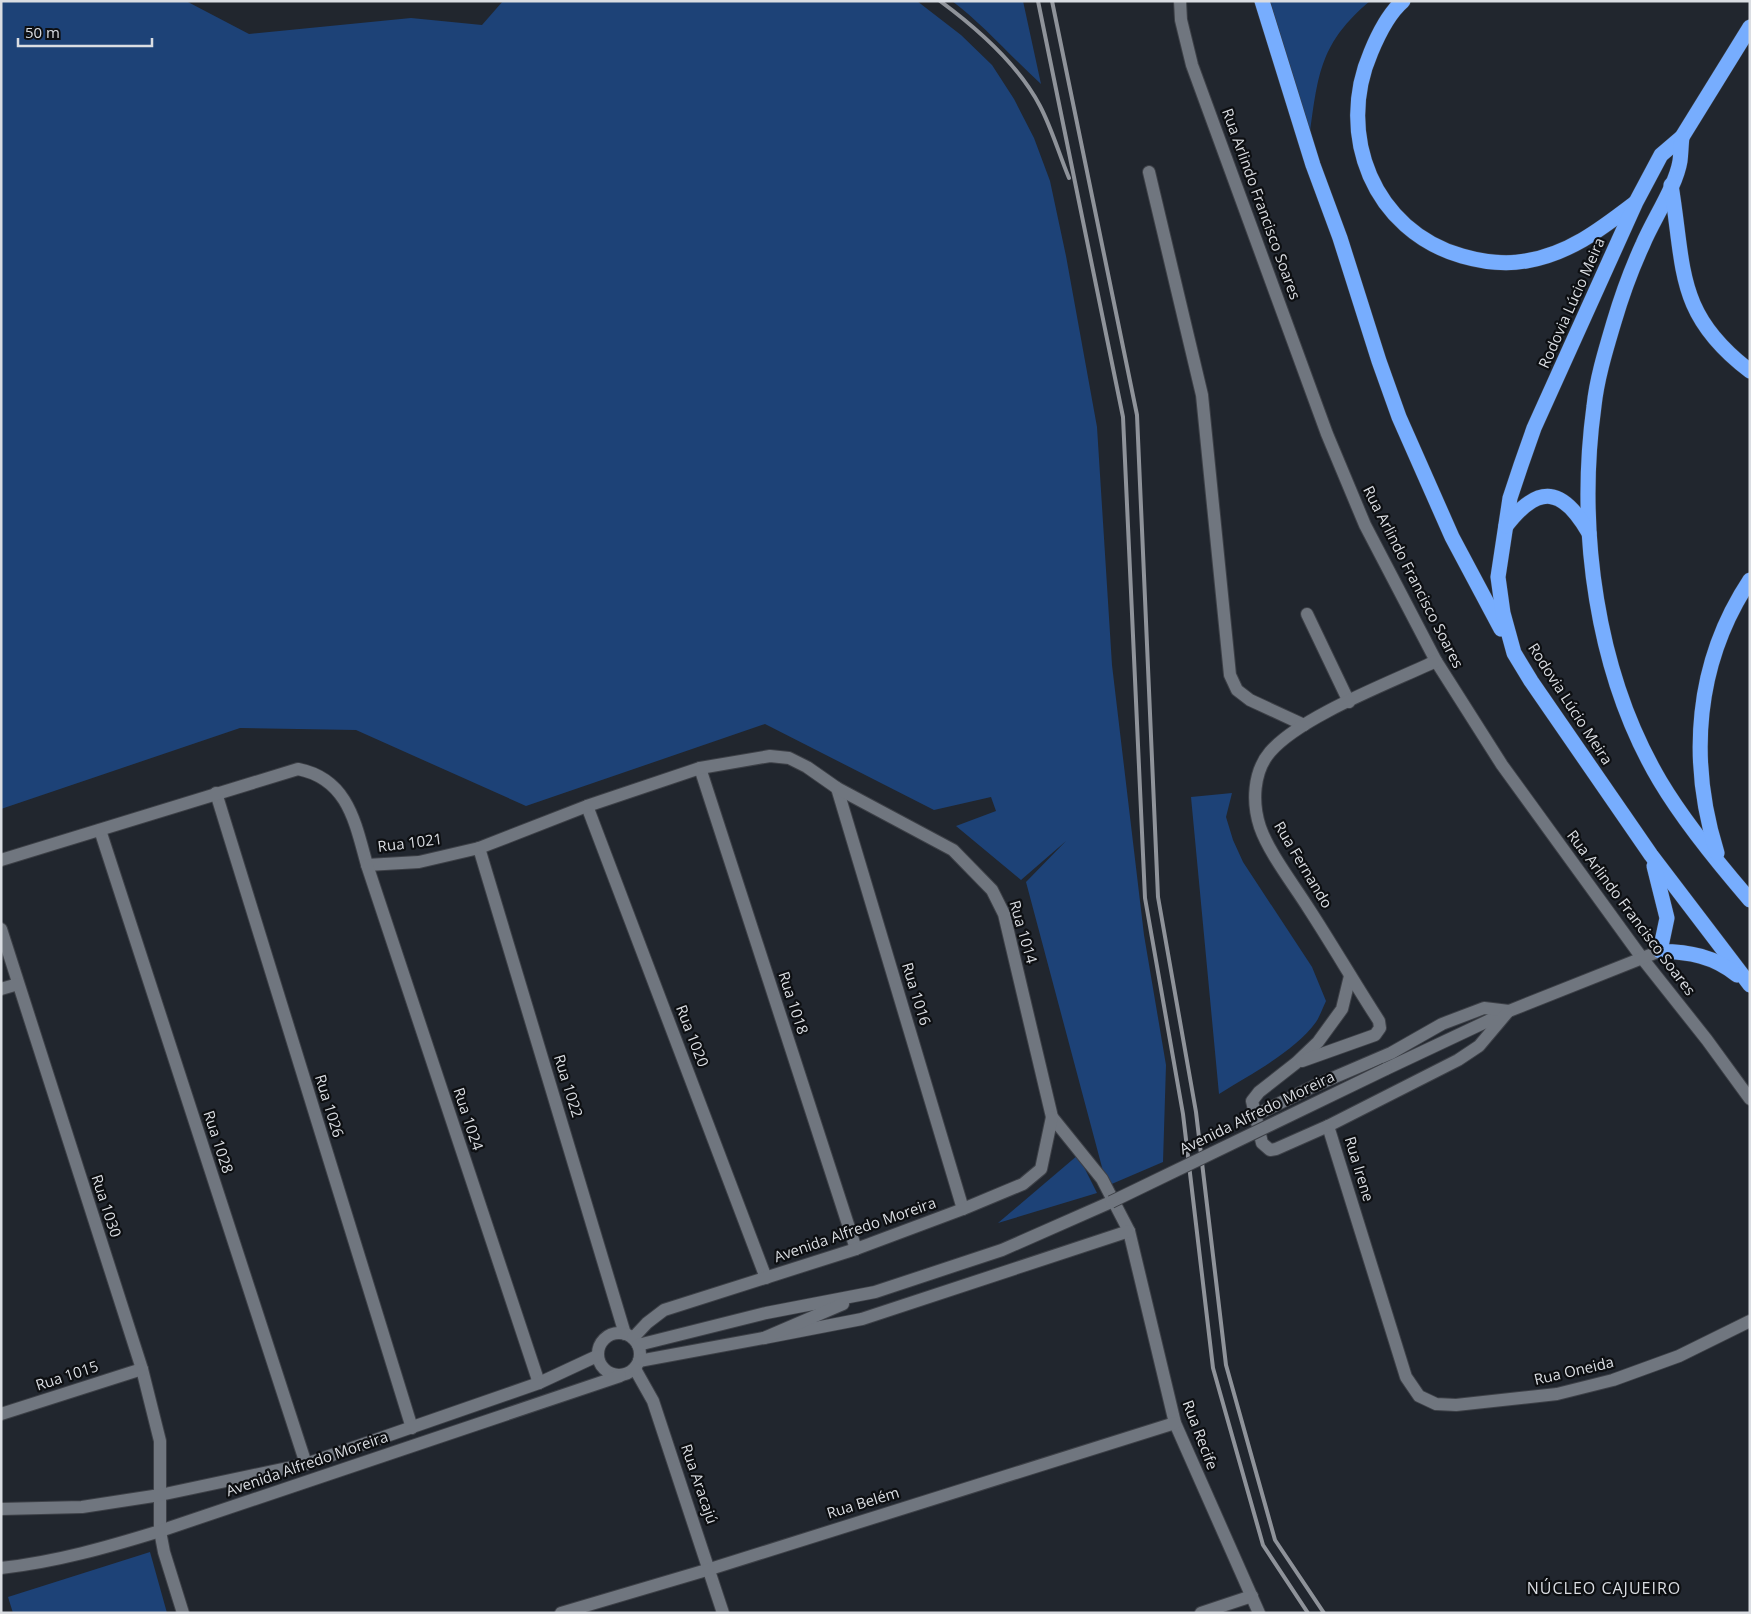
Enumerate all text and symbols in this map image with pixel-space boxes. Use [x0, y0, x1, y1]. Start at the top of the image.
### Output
scale bar [18, 15, 151, 47]
text: 50 m [25, 22, 60, 42]
street label: Rua Arlindo Francisco Soares [1218, 105, 1306, 302]
street label: Rodovia Lúcio Meira [1533, 234, 1609, 371]
street label: Rua Arlindo Francisco Soares [1359, 482, 1469, 671]
street label: Rodovia Lúcio Meira [1524, 639, 1618, 768]
street label: Rua Fernando [1270, 817, 1338, 912]
street label: Rua Arlindo Francisco Soares [1563, 826, 1701, 999]
street label: Rua 1021 [376, 828, 443, 856]
street label: Rua 1014 [1005, 898, 1043, 966]
street label: Rua 1016 [898, 960, 936, 1028]
street label: Rua 1018 [774, 969, 814, 1037]
street label: Rua 1020 [672, 1002, 714, 1070]
street label: Rua 1022 [550, 1052, 588, 1120]
street label: Avenida Alfredo Moreira [1176, 1066, 1337, 1158]
street label: Rua 1026 [311, 1072, 349, 1140]
street label: Rua 1024 [449, 1085, 489, 1153]
street label: Rua 1028 [199, 1108, 239, 1176]
street label: Rua Irene [1341, 1134, 1379, 1204]
street label: Rua 1030 [87, 1172, 127, 1240]
street label: Avenida Alfredo Moreira [771, 1192, 938, 1266]
street label: Rua Oneida [1532, 1351, 1616, 1389]
street label: Rua 1015 [33, 1355, 101, 1395]
street label: Rua Recife [1179, 1397, 1223, 1472]
street label: Avenida Alfredo Moreira [223, 1426, 390, 1500]
street label: Rua Aracajú [677, 1441, 723, 1526]
street label: Rua Belém [824, 1482, 901, 1523]
district label: NÚCLEO CAJUEIRO [1527, 1577, 1681, 1599]

